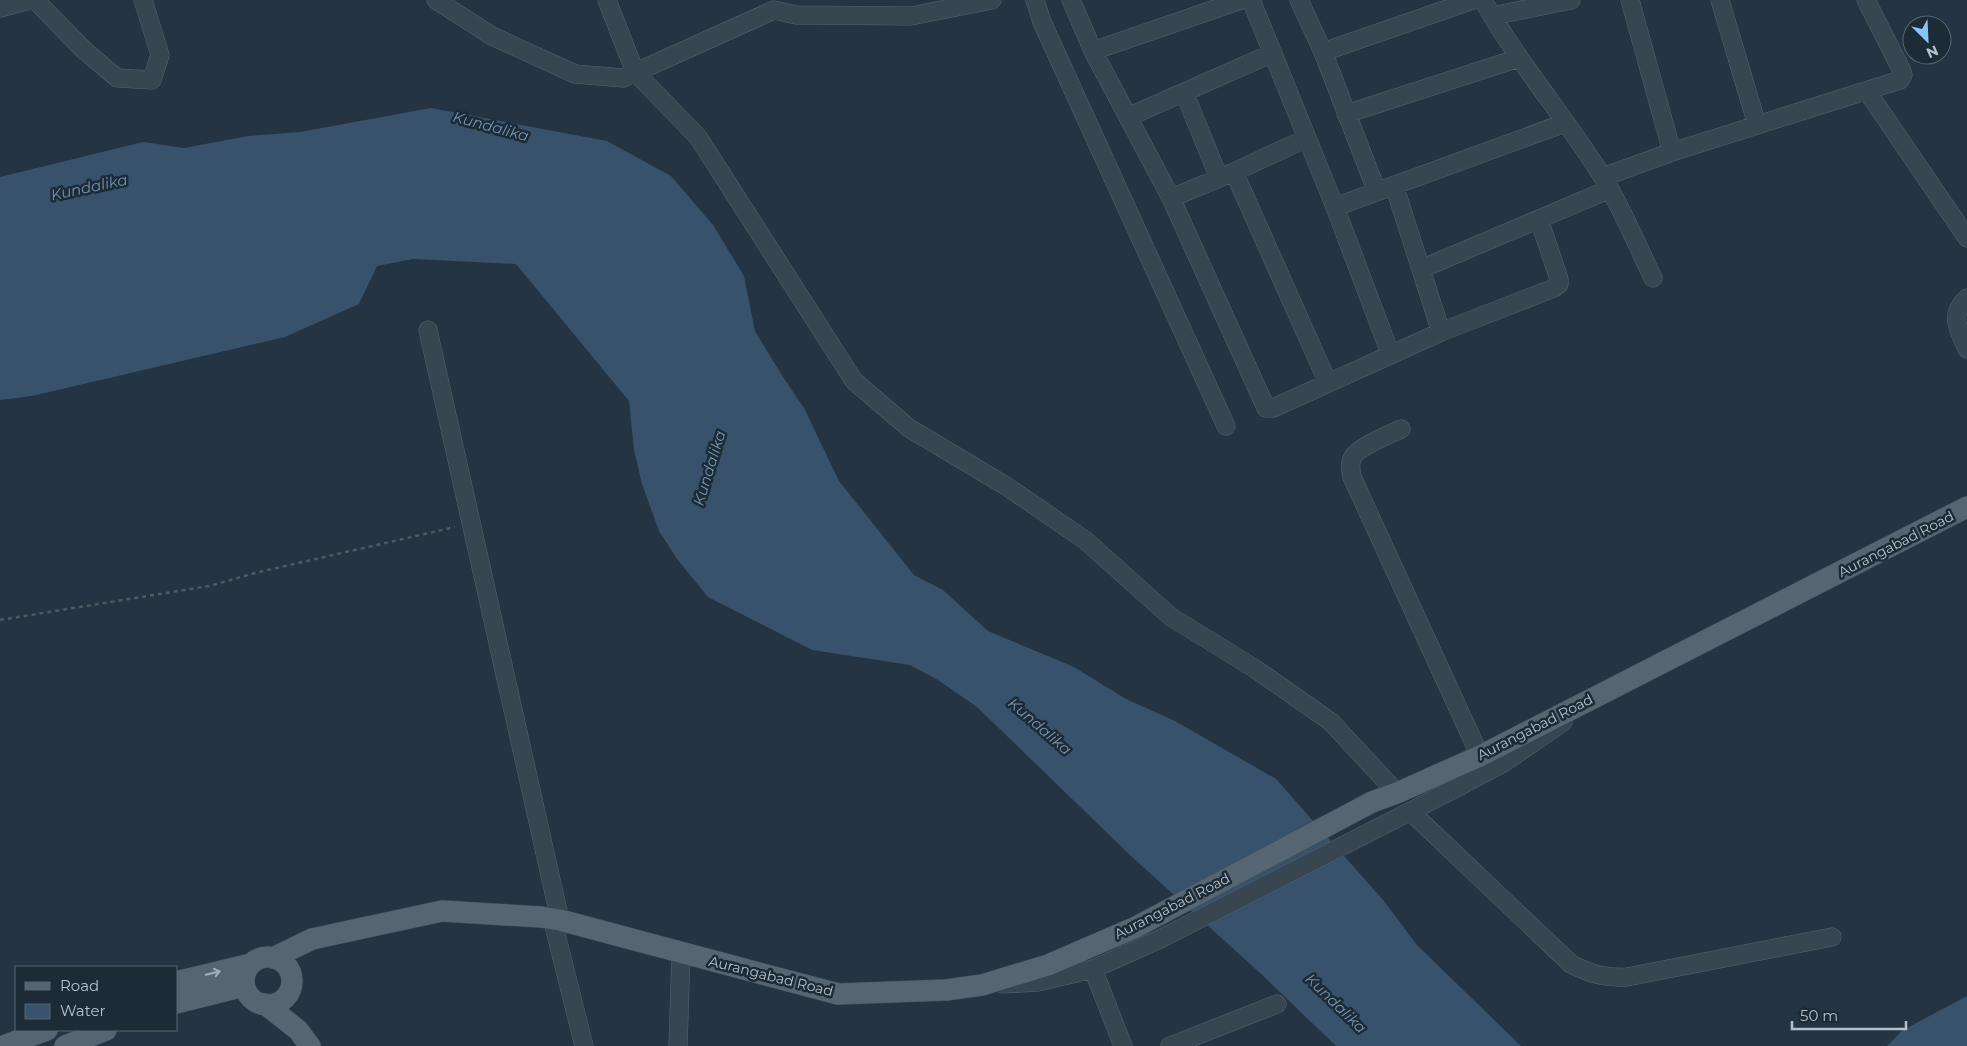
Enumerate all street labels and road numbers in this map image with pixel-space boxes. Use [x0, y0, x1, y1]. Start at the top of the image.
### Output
street label: Aurangabad Road [1835, 507, 1957, 581]
street label: Aurangabad Road [1474, 690, 1596, 764]
street label: Aurangabad Road [1111, 869, 1233, 943]
street label: Aurangabad Road [707, 952, 835, 1000]

